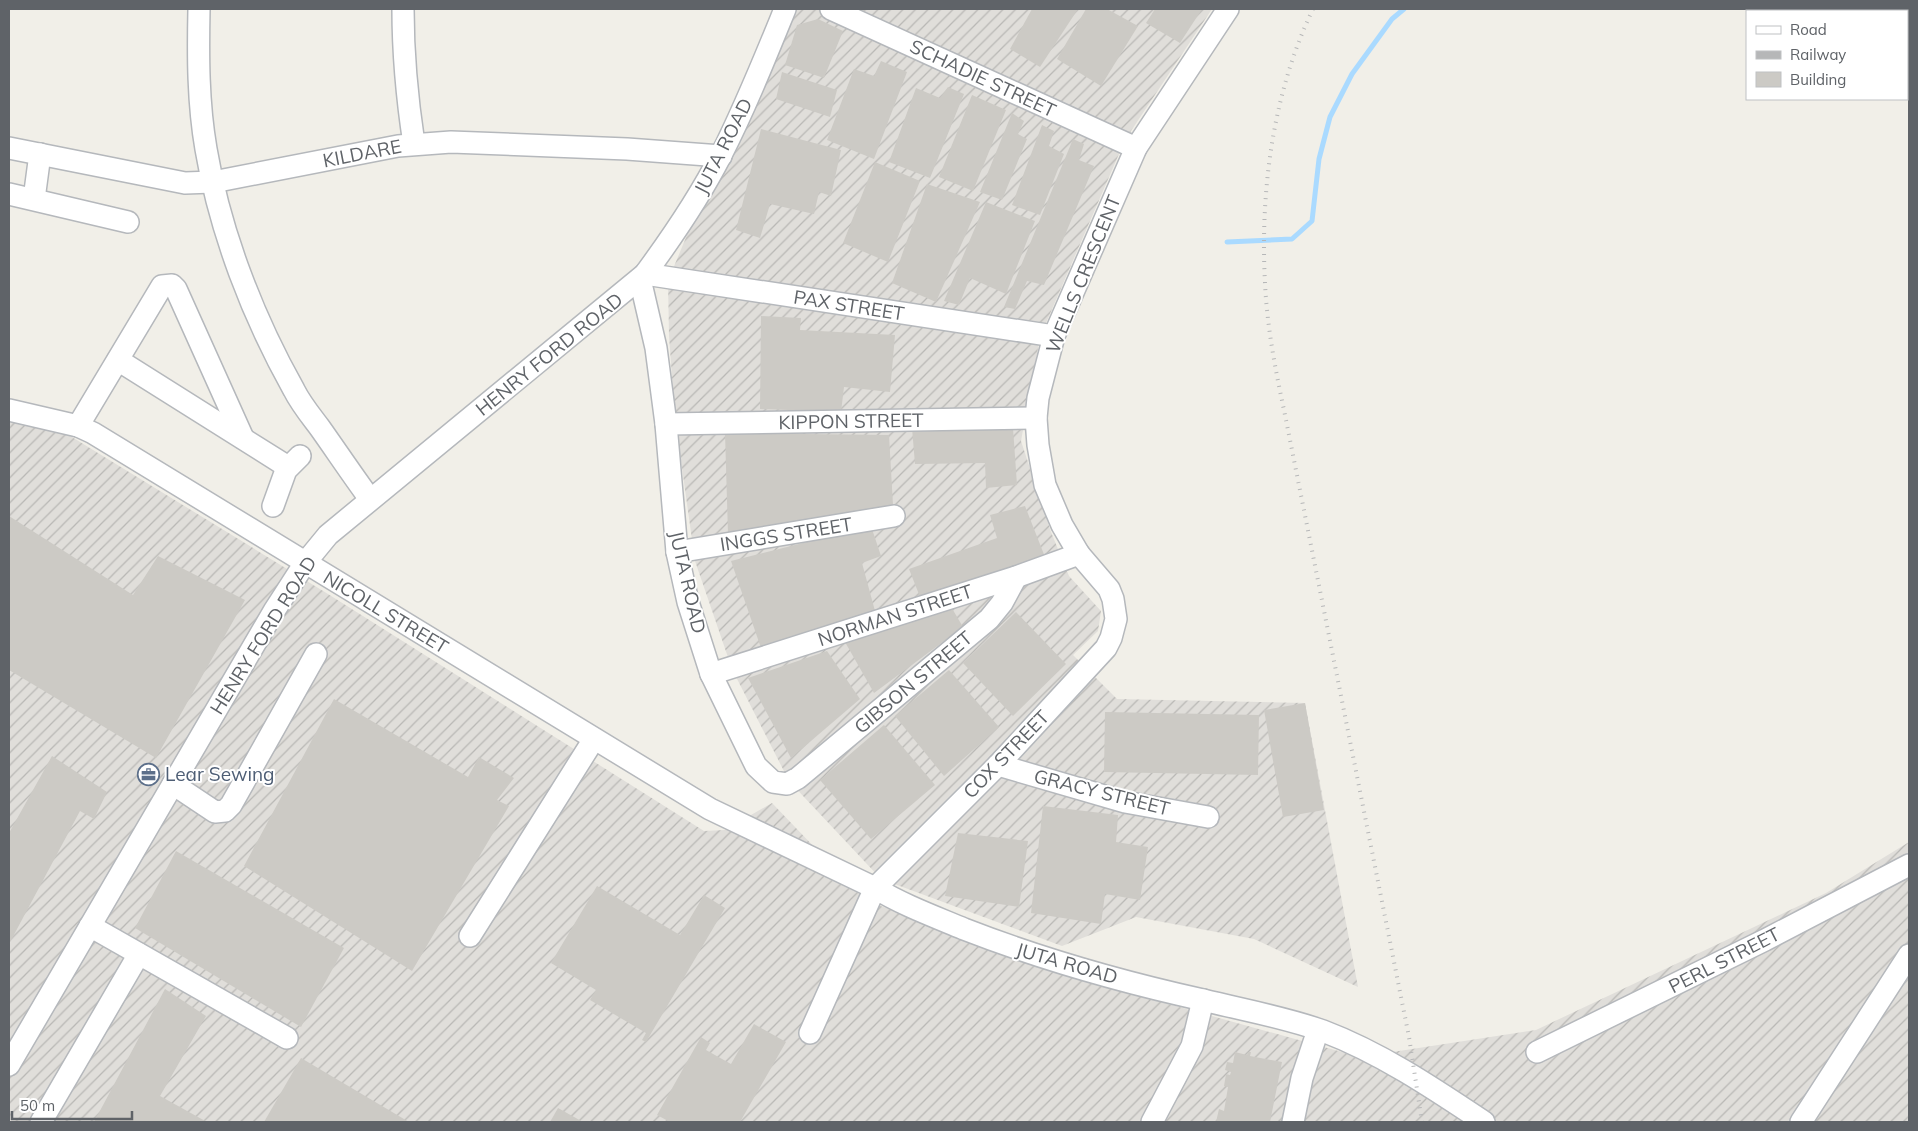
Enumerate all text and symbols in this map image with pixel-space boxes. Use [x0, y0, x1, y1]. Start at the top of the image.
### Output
legend [1746, 10, 1908, 100]
text: Road [1790, 20, 1827, 39]
street label: SCHADIE STREET [906, 34, 1060, 123]
text: Railway [1790, 45, 1846, 64]
text: Building [1790, 70, 1846, 89]
street label: JUTA ROAD [689, 94, 757, 198]
street label: KILDARE [321, 134, 403, 172]
street label: WELLS CRESCENT [1040, 191, 1126, 357]
street label: PAX STREET [792, 284, 907, 326]
street label: HENRY FORD ROAD [471, 287, 627, 421]
street label: KIPPON STREET [778, 408, 924, 434]
street label: INGGS STREET [718, 512, 854, 556]
street label: JUTA ROAD [665, 528, 711, 636]
street label: HENRY FORD ROAD [204, 551, 322, 719]
street label: NICOLL STREET [319, 565, 453, 659]
street label: NORMAN STREET [815, 579, 976, 651]
street label: GIBSON STREET [849, 625, 977, 738]
street label: COX STREET [958, 704, 1055, 803]
office icon: Lear Sewing [137, 762, 161, 786]
place label: Lear Sewing [165, 762, 275, 786]
street label: GRACY STREET [1031, 763, 1173, 821]
street label: PERL STREET [1664, 921, 1784, 998]
street label: JUTA ROAD [1013, 937, 1121, 989]
scale bar [12, 1088, 132, 1120]
text: 50 m [20, 1096, 55, 1115]

